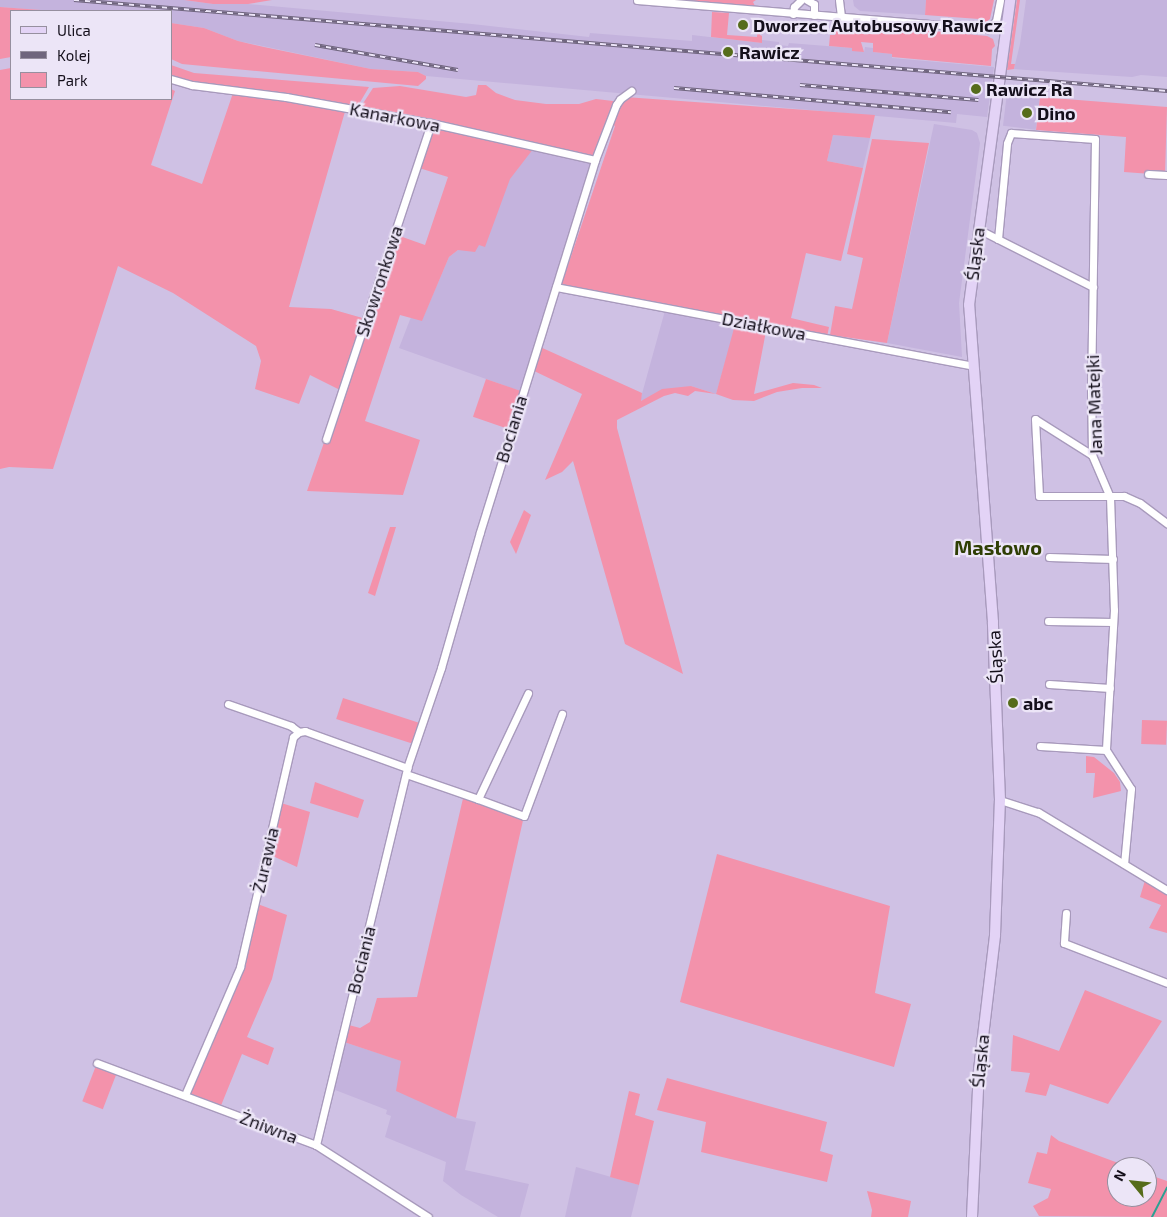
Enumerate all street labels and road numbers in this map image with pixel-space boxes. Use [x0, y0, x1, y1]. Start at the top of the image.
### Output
street label: Kanarkowa [348, 98, 442, 136]
street label: Skowronkowa [351, 223, 407, 339]
street label: Śląska [961, 226, 989, 282]
street label: Działkowa [720, 307, 808, 345]
street label: Jana Matejki [1081, 354, 1107, 456]
street label: Bociania [491, 393, 531, 465]
street label: Śląska [983, 630, 1007, 684]
street label: Żurawia [247, 825, 283, 895]
street label: Bociania [342, 924, 380, 996]
street label: Śląska [966, 1033, 994, 1089]
street label: Żniwna [237, 1106, 301, 1148]

